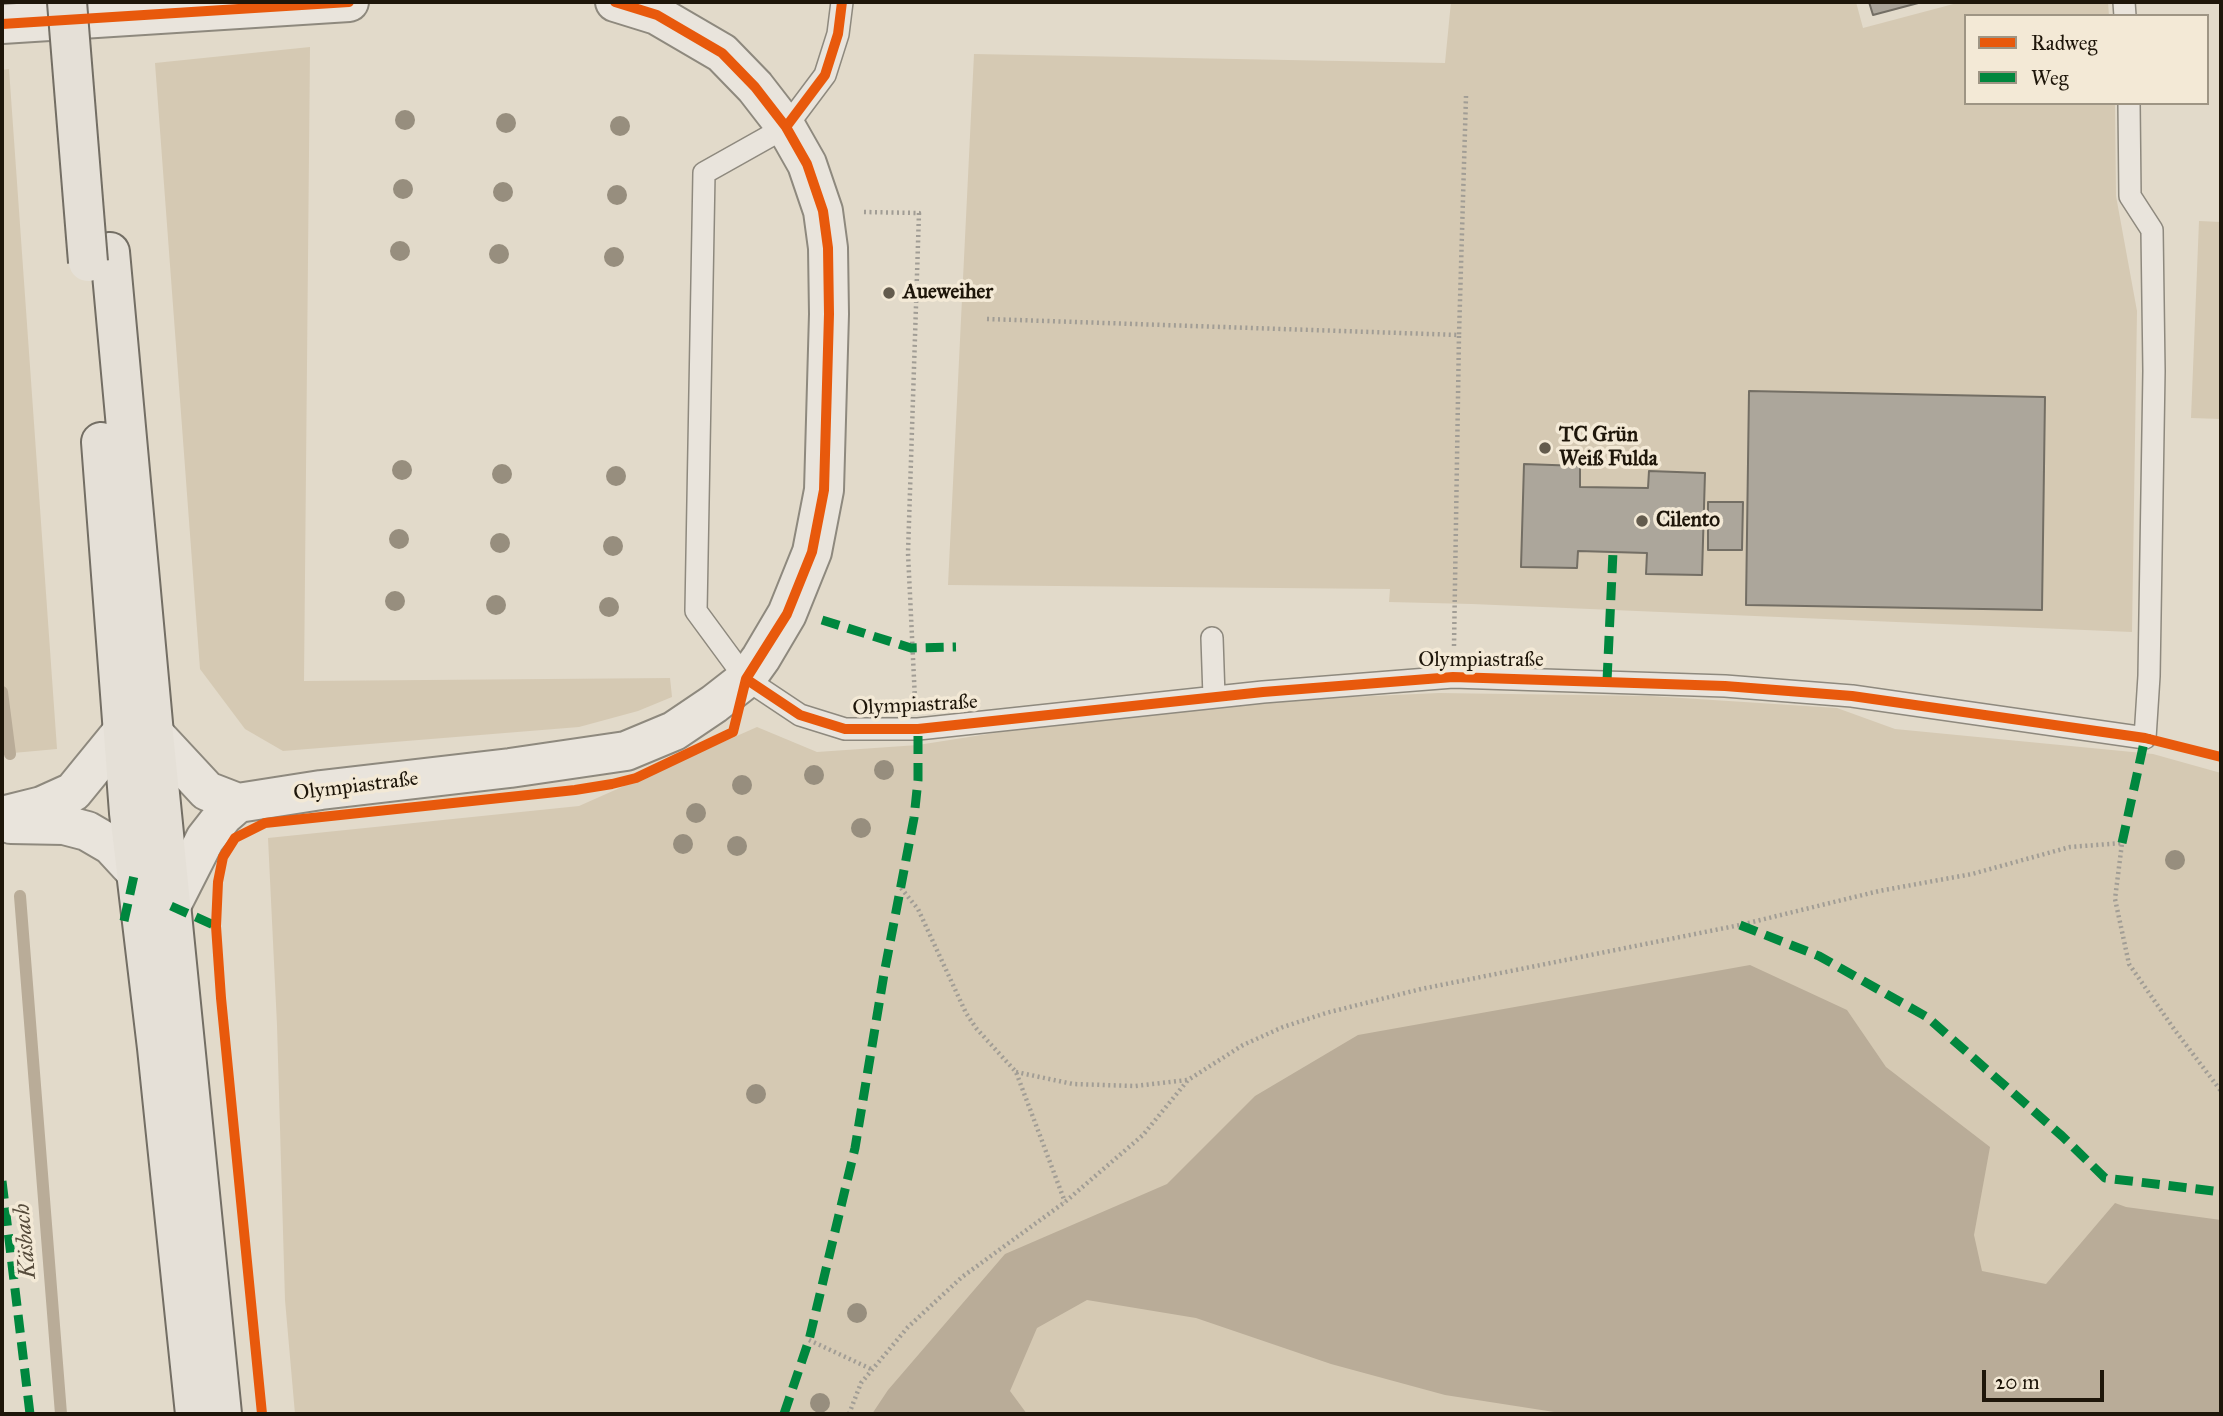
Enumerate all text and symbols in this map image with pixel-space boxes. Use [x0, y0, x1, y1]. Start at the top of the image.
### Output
legend [1964, 14, 2209, 105]
text: Radweg [2031, 30, 2097, 56]
text: Weg [2031, 65, 2069, 91]
place label: Aueweiher [903, 280, 993, 306]
marker: Aueweiher [881, 285, 897, 301]
place label: TC Grün Weiß Fulda [1559, 423, 1658, 473]
marker: TC Grün Weiß Fulda [1537, 440, 1553, 456]
place label: Cilento [1656, 508, 1720, 534]
marker: Cilento [1634, 513, 1650, 529]
street label: Olympiastraße [1418, 648, 1544, 674]
street label: Olympiastraße [852, 690, 978, 722]
street label: Olympiastraße [292, 767, 420, 807]
water label: Käsbach [9, 1202, 43, 1280]
scale bar [1985, 1356, 2108, 1400]
text: 20 m [1995, 1369, 2040, 1395]

